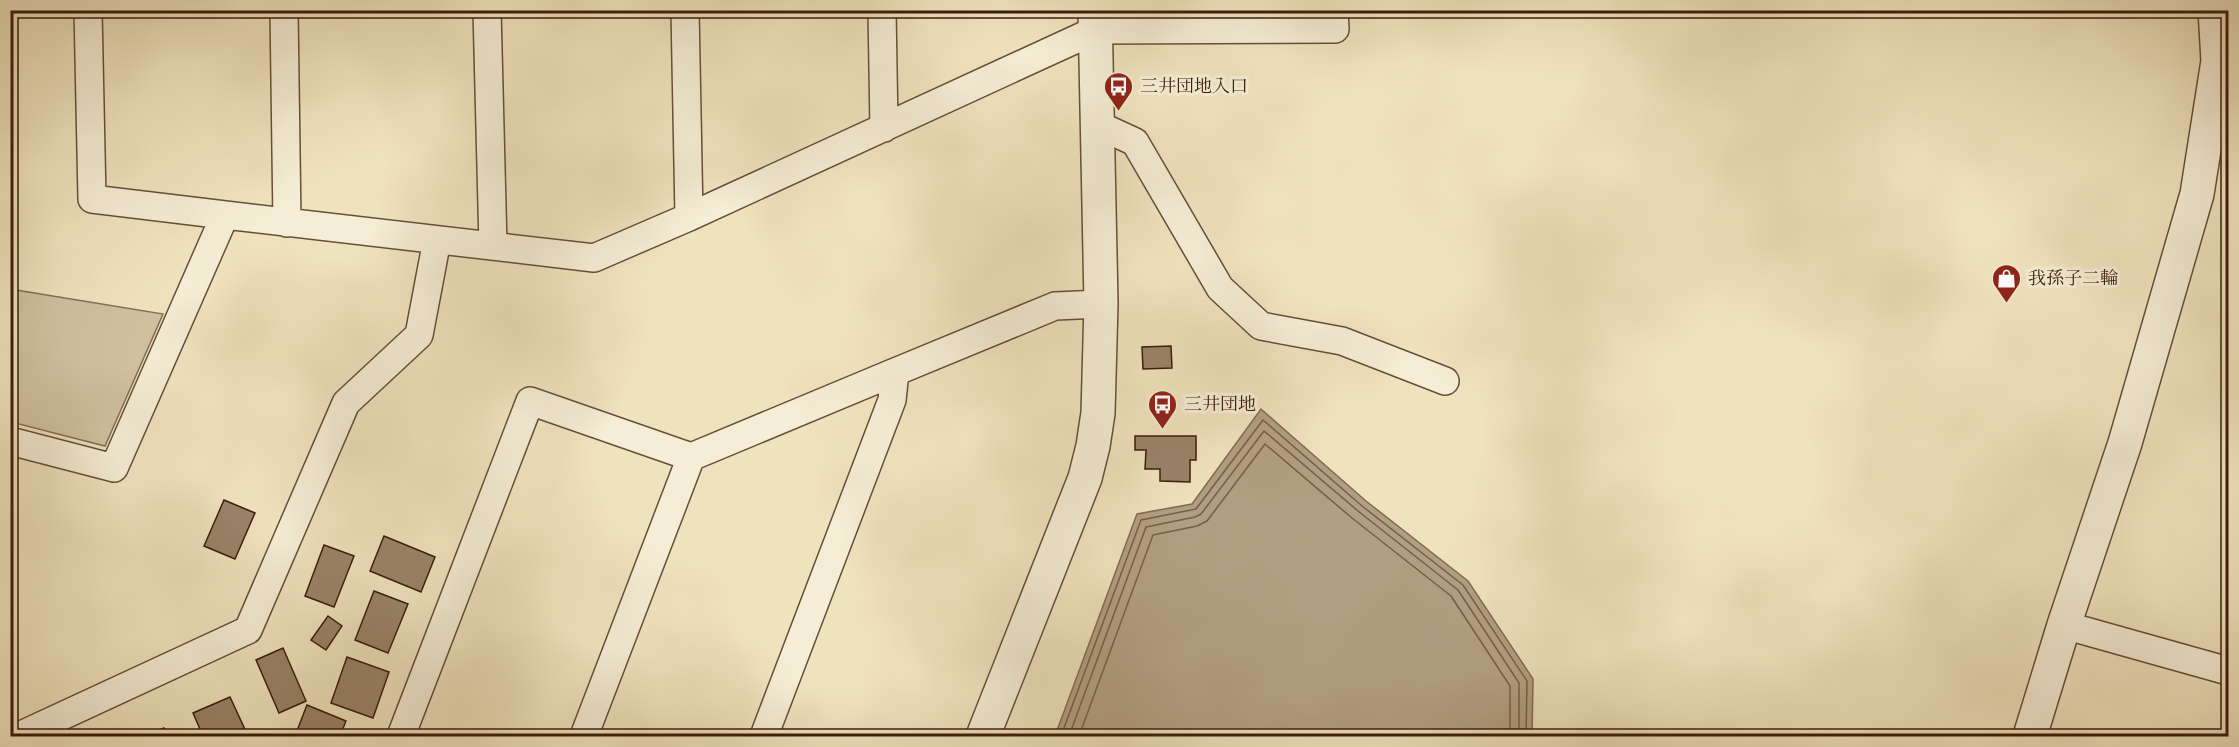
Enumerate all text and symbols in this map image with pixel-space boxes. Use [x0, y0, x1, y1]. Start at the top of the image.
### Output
bus stop icon: 三井団地入口 [1103, 70, 1135, 112]
place label: 三井団地入口 [1140, 75, 1248, 98]
shop icon: 我孫子二輪 [1991, 262, 2023, 304]
place label: 我孫子二輪 [2028, 267, 2118, 290]
bus stop icon: 三井団地 [1147, 388, 1179, 430]
place label: 三井団地 [1184, 393, 1256, 416]

